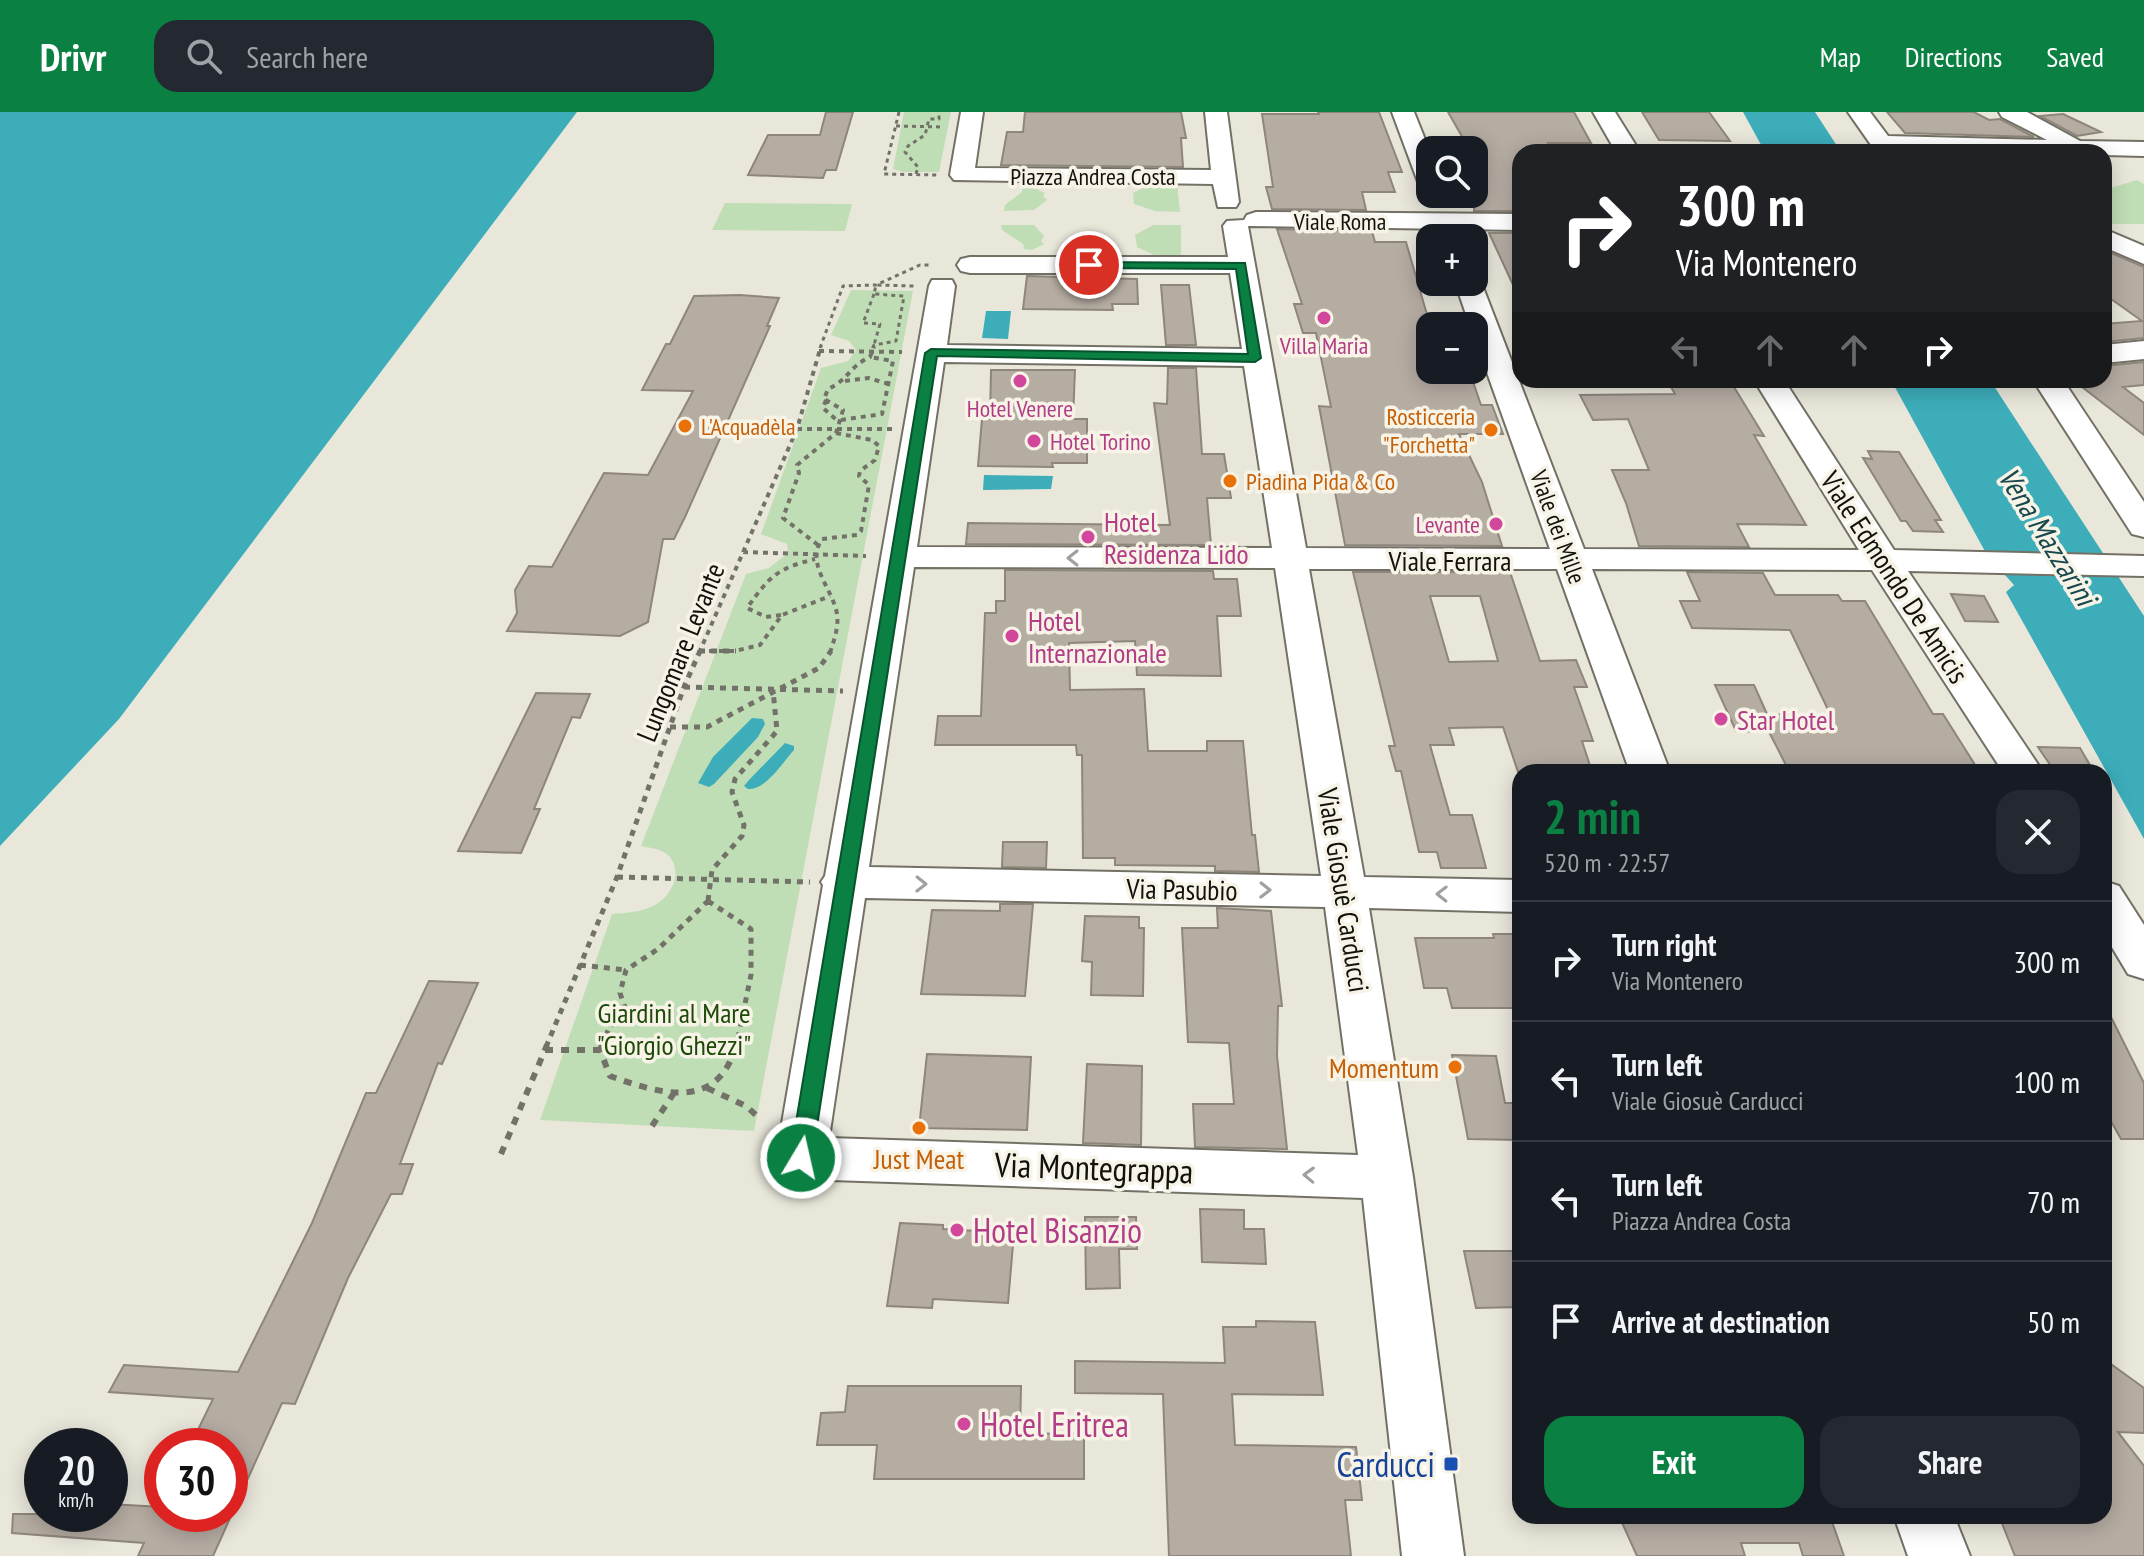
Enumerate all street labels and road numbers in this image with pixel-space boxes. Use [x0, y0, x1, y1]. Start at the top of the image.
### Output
street label: Piazza Andrea Costa [1010, 161, 1176, 192]
street label: Viale Roma [1293, 206, 1386, 237]
street label: Viale Edmondo De Amicis [1812, 463, 1977, 690]
street label: Viale dei Mille [1523, 465, 1593, 588]
street label: Viale Ferrara [1388, 542, 1511, 579]
street label: Lungomare Levante [627, 557, 733, 747]
street label: Viale Giosuè Carducci [1309, 784, 1378, 995]
street label: Via Pasubio [1125, 870, 1238, 908]
street label: Via Montegrappa [993, 1142, 1194, 1192]

